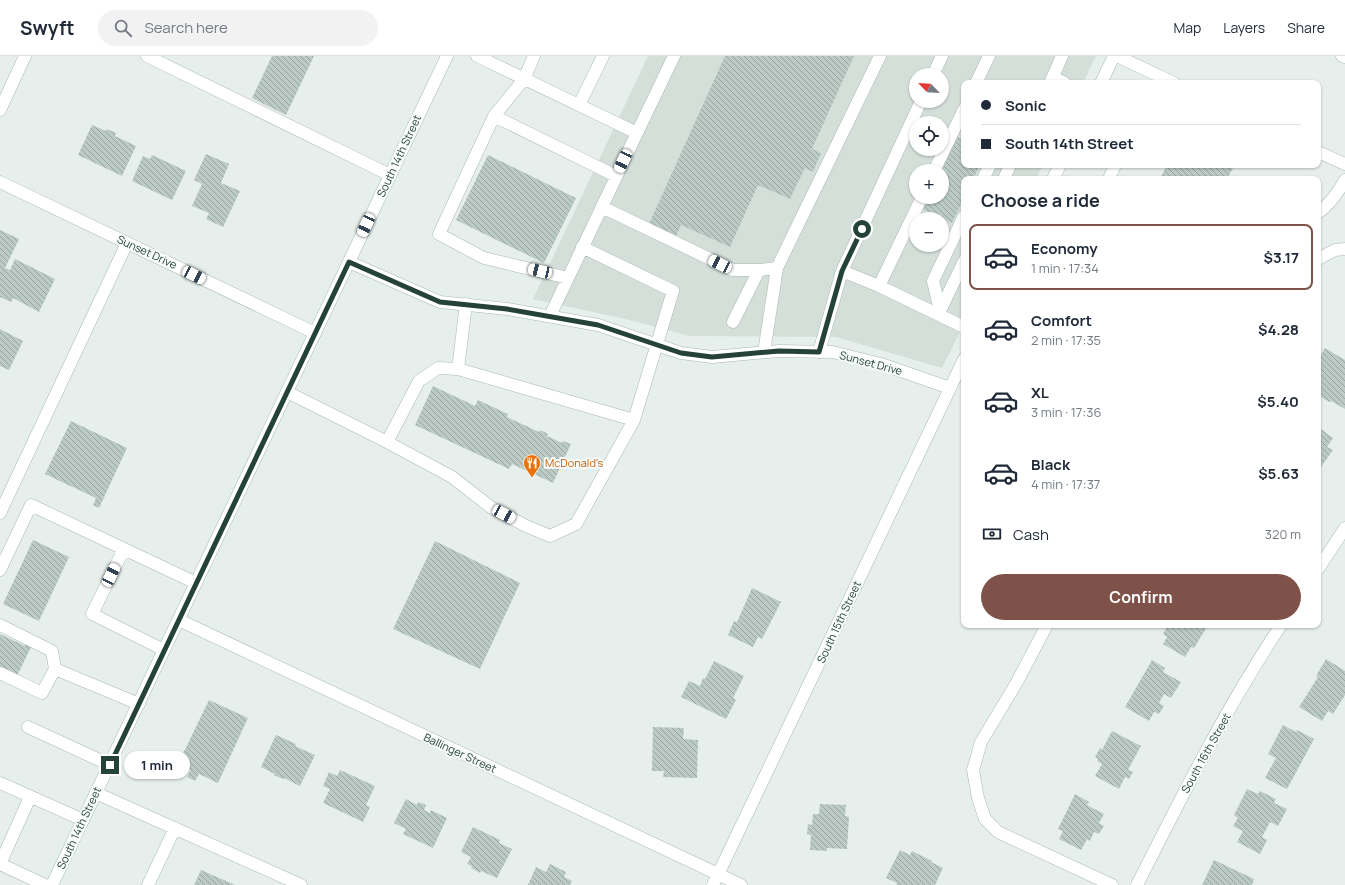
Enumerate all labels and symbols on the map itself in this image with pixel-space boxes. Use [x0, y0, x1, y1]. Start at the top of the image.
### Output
north arrow [909, 68, 949, 108]
street label: South 14th Street [373, 112, 424, 199]
car [612, 148, 634, 174]
car [355, 212, 377, 238]
route start [853, 220, 871, 238]
street label: Sunset Drive [115, 231, 180, 272]
car [707, 253, 733, 275]
car [527, 262, 553, 280]
car [181, 264, 207, 286]
street label: Sunset Drive [838, 347, 905, 378]
restaurant icon: McDonald's [522, 453, 542, 478]
place label: McDonald's [545, 455, 603, 470]
car [491, 503, 517, 525]
car [100, 562, 122, 588]
street label: South 15th Street [813, 578, 864, 665]
street label: South 16th Street [1177, 710, 1234, 796]
street label: Ballinger Street [421, 729, 499, 776]
callout: 1 min [124, 751, 190, 779]
route end [101, 756, 119, 774]
street label: South 14th Street [53, 784, 104, 871]

